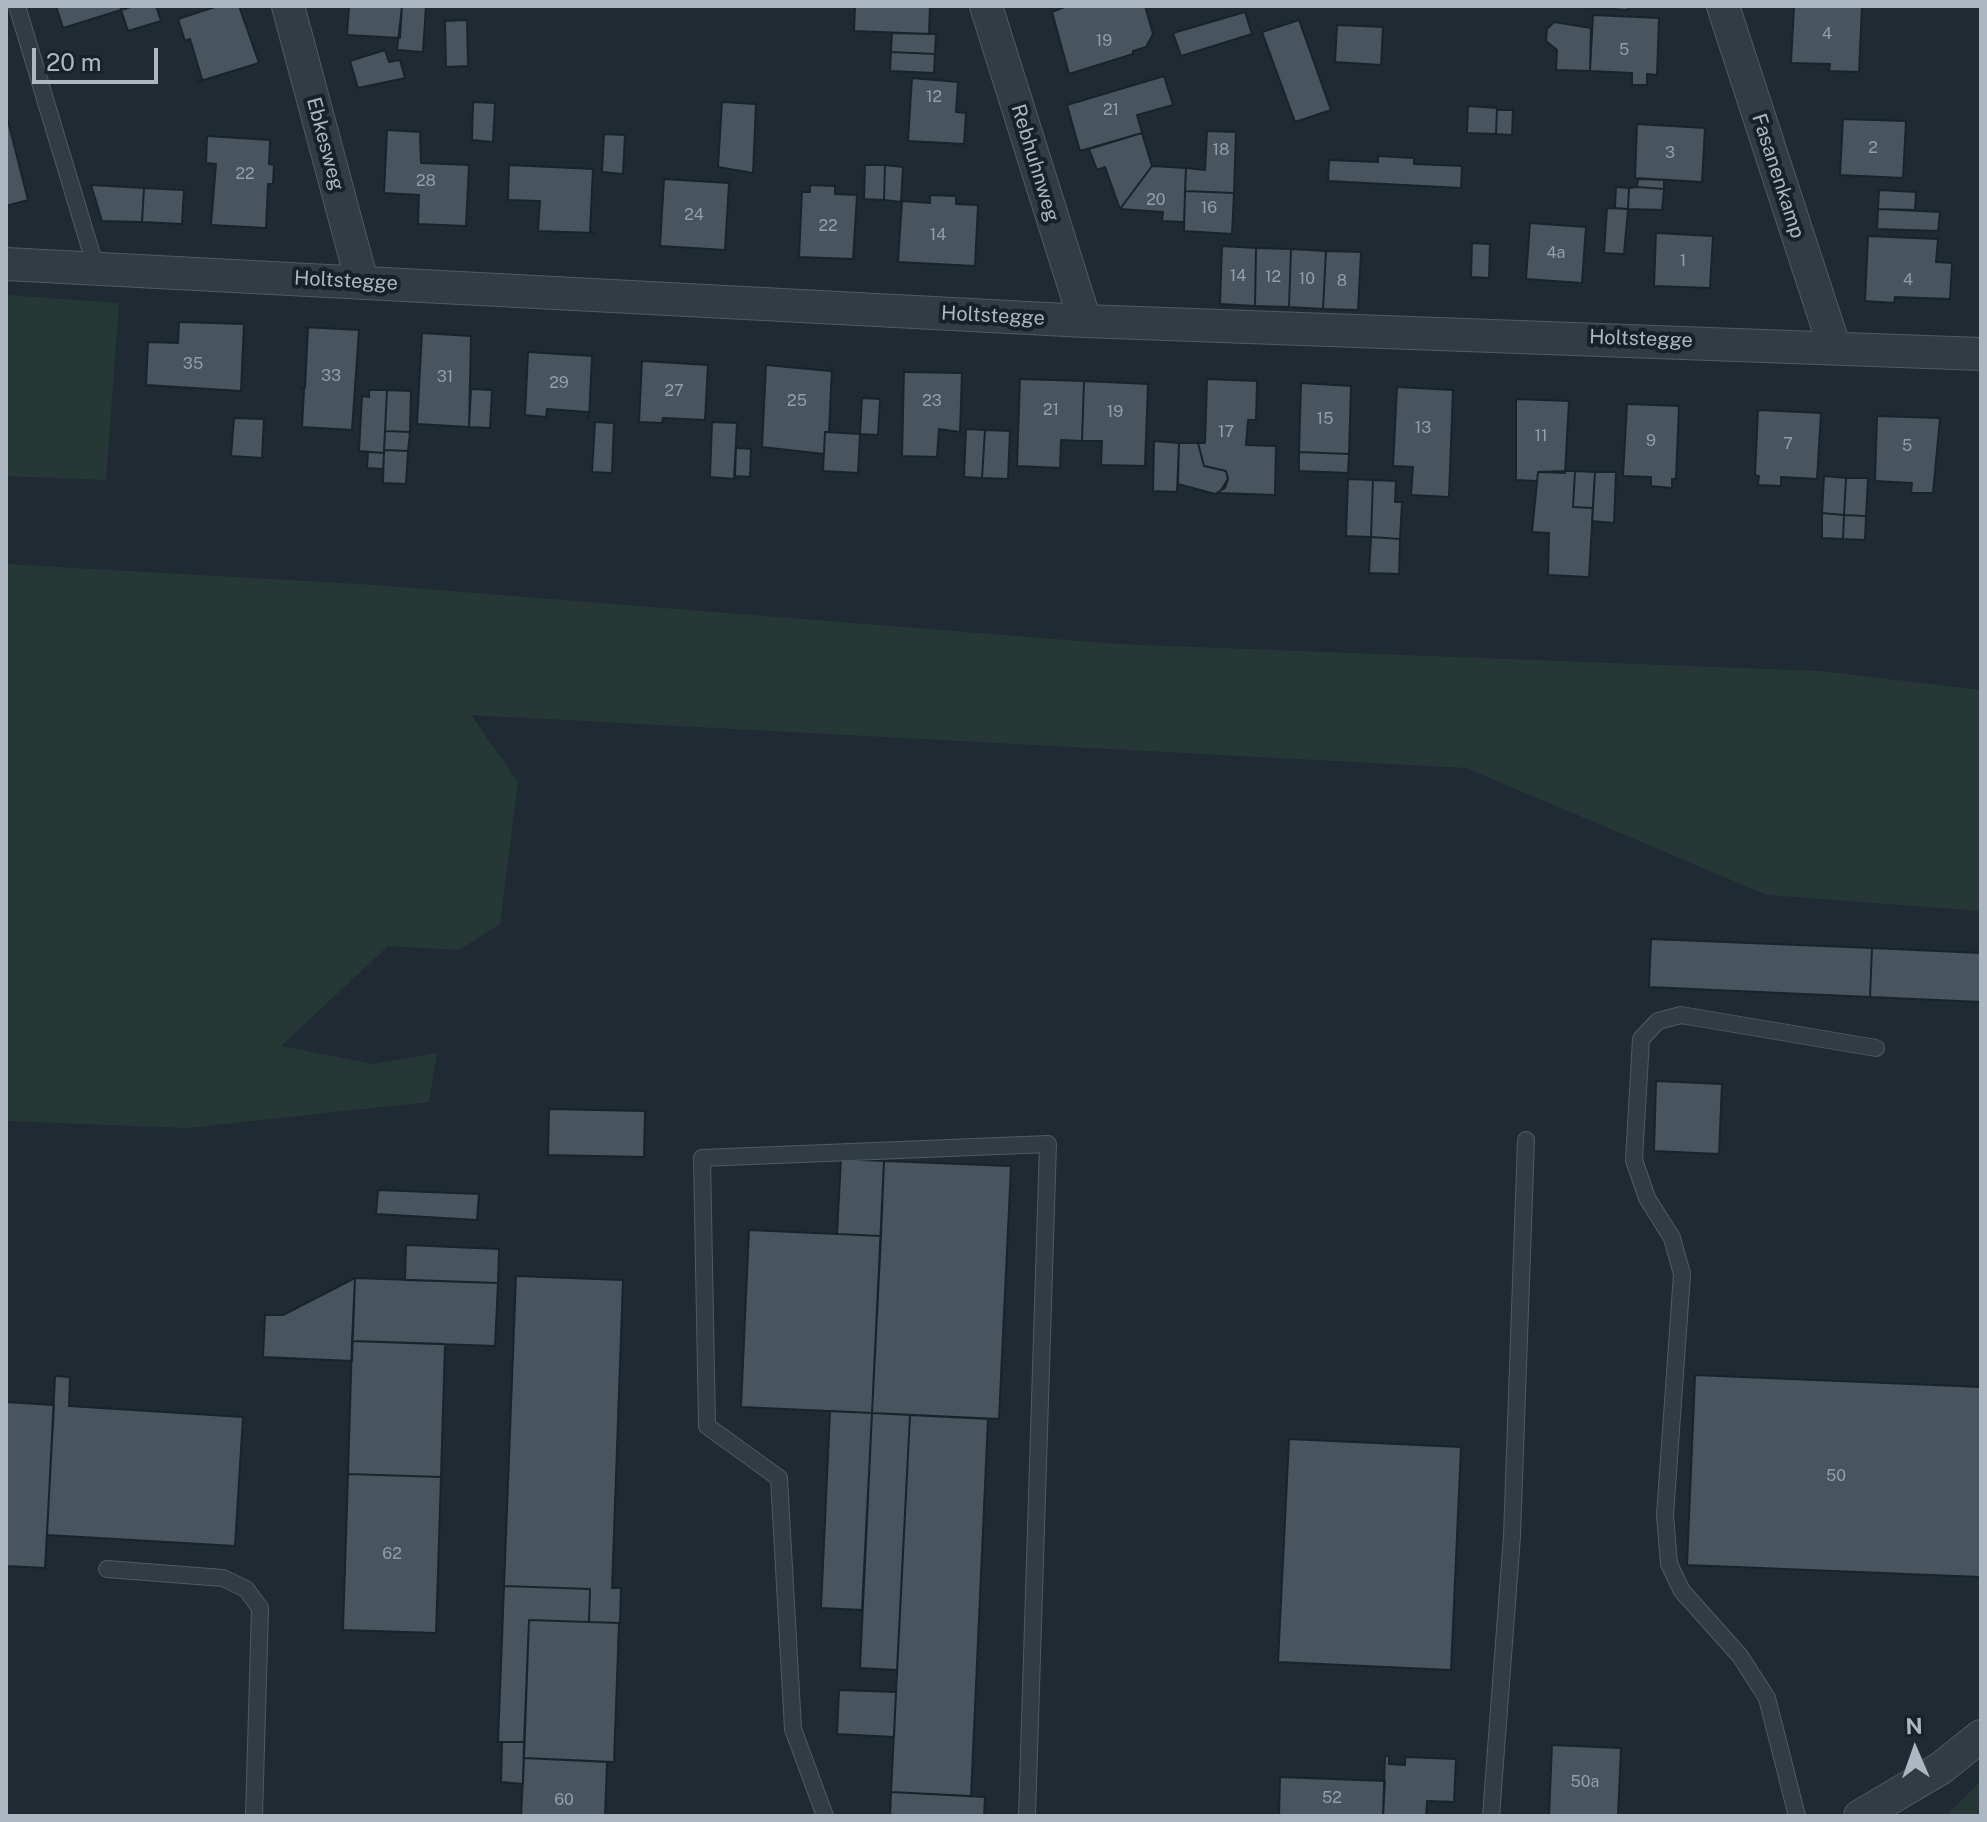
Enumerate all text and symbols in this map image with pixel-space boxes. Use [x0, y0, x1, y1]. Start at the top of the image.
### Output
house number: 4 [1822, 24, 1832, 44]
house number: 19 [1096, 31, 1112, 51]
scale bar [36, 32, 162, 82]
house number: 5 [1619, 40, 1629, 60]
text: 20 m [46, 48, 102, 76]
house number: 12 [926, 87, 942, 107]
street label: Ebkesweg [301, 95, 349, 193]
house number: 21 [1103, 100, 1119, 120]
street label: Rebhuhnweg [1006, 101, 1064, 225]
street label: Fasanenkamp [1747, 111, 1809, 241]
house number: 2 [1868, 138, 1878, 158]
house number: 18 [1213, 140, 1229, 160]
house number: 3 [1665, 143, 1675, 163]
house number: 22 [235, 164, 255, 184]
house number: 28 [416, 171, 436, 191]
house number: 20 [1146, 190, 1166, 210]
house number: 16 [1201, 198, 1217, 218]
house number: 24 [684, 205, 704, 225]
house number: 22 [818, 216, 838, 236]
house number: 14 [930, 225, 946, 245]
house number: 4a [1547, 243, 1565, 263]
house number: 1 [1680, 251, 1686, 271]
street label: Holtstegge [294, 266, 398, 296]
house number: 14 [1230, 266, 1246, 286]
house number: 12 [1265, 267, 1281, 287]
house number: 10 [1299, 269, 1315, 289]
house number: 4 [1903, 270, 1913, 290]
house number: 8 [1337, 271, 1347, 291]
street label: Holtstegge [941, 301, 1045, 331]
street label: Holtstegge [1589, 325, 1693, 353]
house number: 35 [183, 354, 203, 374]
house number: 33 [321, 366, 341, 386]
house number: 31 [437, 367, 453, 387]
house number: 29 [549, 373, 569, 393]
house number: 27 [664, 381, 684, 401]
house number: 25 [787, 391, 807, 411]
house number: 23 [922, 391, 942, 411]
house number: 21 [1043, 400, 1059, 420]
house number: 19 [1107, 402, 1123, 422]
house number: 15 [1317, 409, 1333, 429]
house number: 13 [1415, 418, 1431, 438]
house number: 17 [1218, 422, 1234, 442]
house number: 11 [1534, 426, 1548, 446]
house number: 9 [1646, 431, 1656, 451]
house number: 7 [1783, 434, 1793, 454]
house number: 5 [1902, 436, 1912, 456]
house number: 50 [1826, 1466, 1846, 1486]
house number: 62 [382, 1544, 402, 1564]
north arrow [1875, 1710, 1955, 1790]
text: N [1905, 1713, 1923, 1739]
house number: 50a [1571, 1772, 1599, 1792]
house number: 52 [1322, 1788, 1342, 1808]
house number: 60 [554, 1790, 574, 1810]

